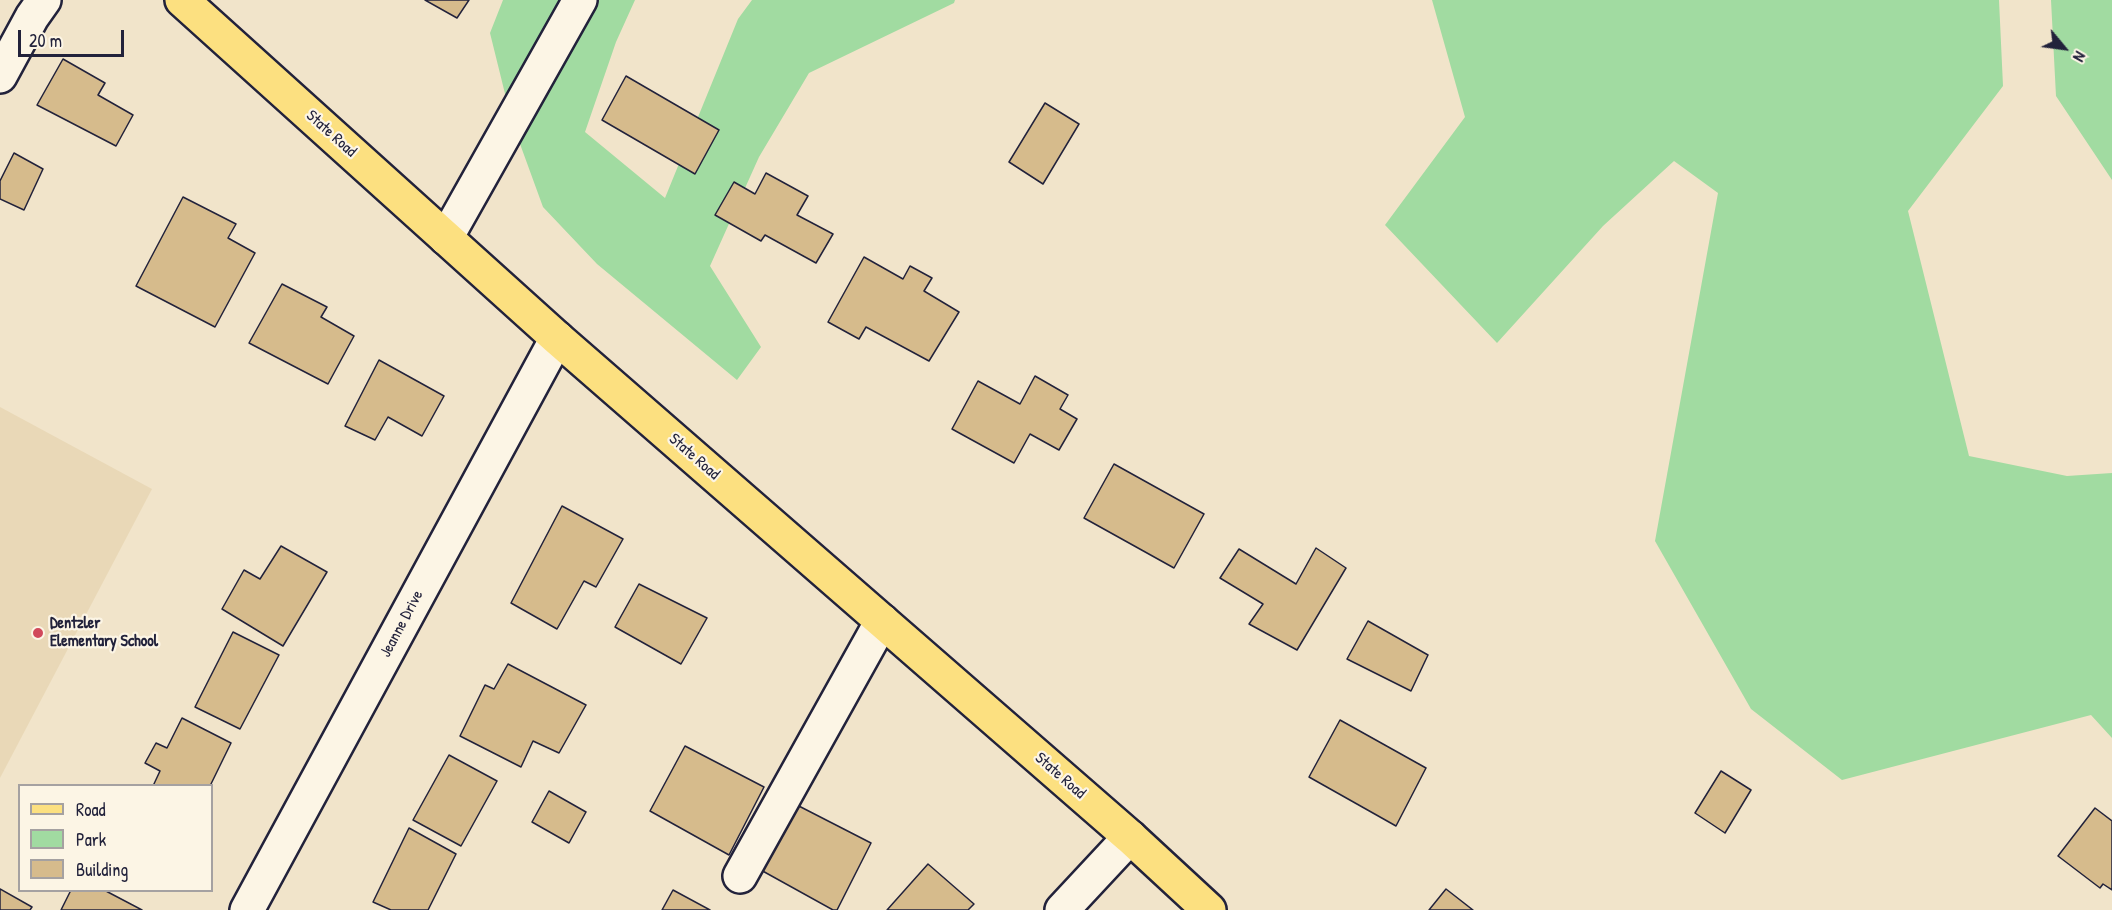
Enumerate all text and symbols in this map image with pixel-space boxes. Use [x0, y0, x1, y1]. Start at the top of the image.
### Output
scale bar [21, 18, 128, 56]
north arrow [2034, 18, 2094, 78]
text: 20 m [29, 28, 62, 53]
text: N [2068, 48, 2091, 66]
street label: State Road [302, 106, 360, 162]
street label: State Road [665, 430, 723, 484]
street label: Jeanne Drive [376, 587, 428, 661]
place label: Dentzler Elementary School [50, 614, 158, 652]
marker: Dentzler Elementary School [31, 626, 45, 640]
street label: State Road [1031, 749, 1089, 803]
legend [18, 784, 213, 892]
text: Road [76, 797, 106, 822]
text: Park [76, 827, 106, 852]
text: Building [76, 857, 128, 882]

